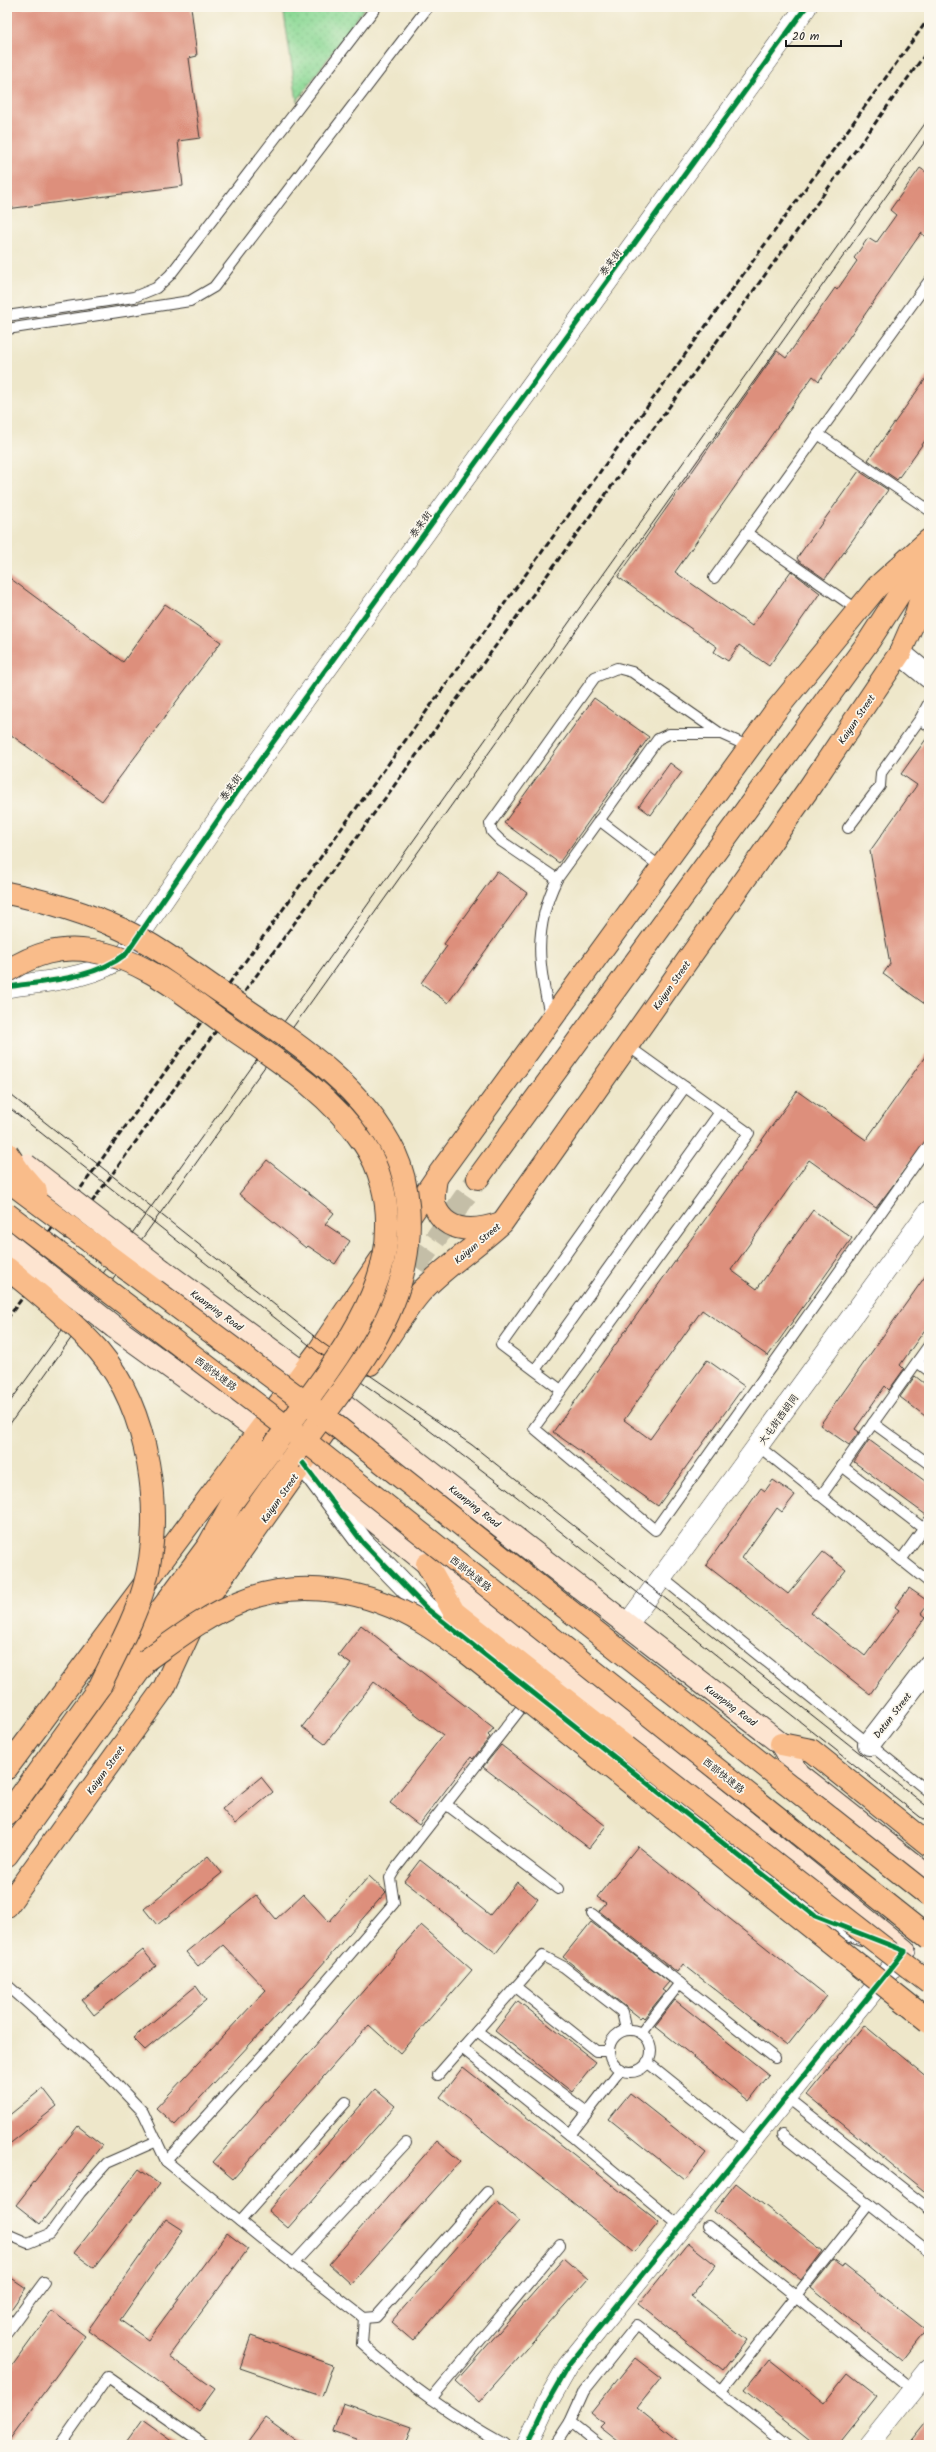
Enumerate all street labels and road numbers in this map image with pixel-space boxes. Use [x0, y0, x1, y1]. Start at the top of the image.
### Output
street label: 泰来街 [596, 246, 626, 279]
street label: 泰来街 [406, 508, 436, 541]
street label: Kaiyun Street [834, 691, 880, 748]
street label: 泰来街 [216, 771, 246, 804]
street label: Kaiyun Street [649, 957, 695, 1014]
street label: Kaiyun Street [451, 1219, 505, 1268]
street label: Kuanping Road [187, 1286, 247, 1336]
street label: 西部快速路 [191, 1352, 240, 1395]
street label: 大屯街西胡同 [755, 1391, 803, 1449]
street label: Kaiyun Street [257, 1470, 303, 1527]
street label: Kuanping Road [445, 1481, 505, 1533]
street label: 西部快速路 [446, 1552, 495, 1596]
street label: Kuanping Road [701, 1681, 761, 1731]
street label: Datun Street [870, 1689, 916, 1742]
street label: Kaiyun Street [83, 1743, 129, 1798]
street label: 西部快速路 [699, 1754, 748, 1798]

